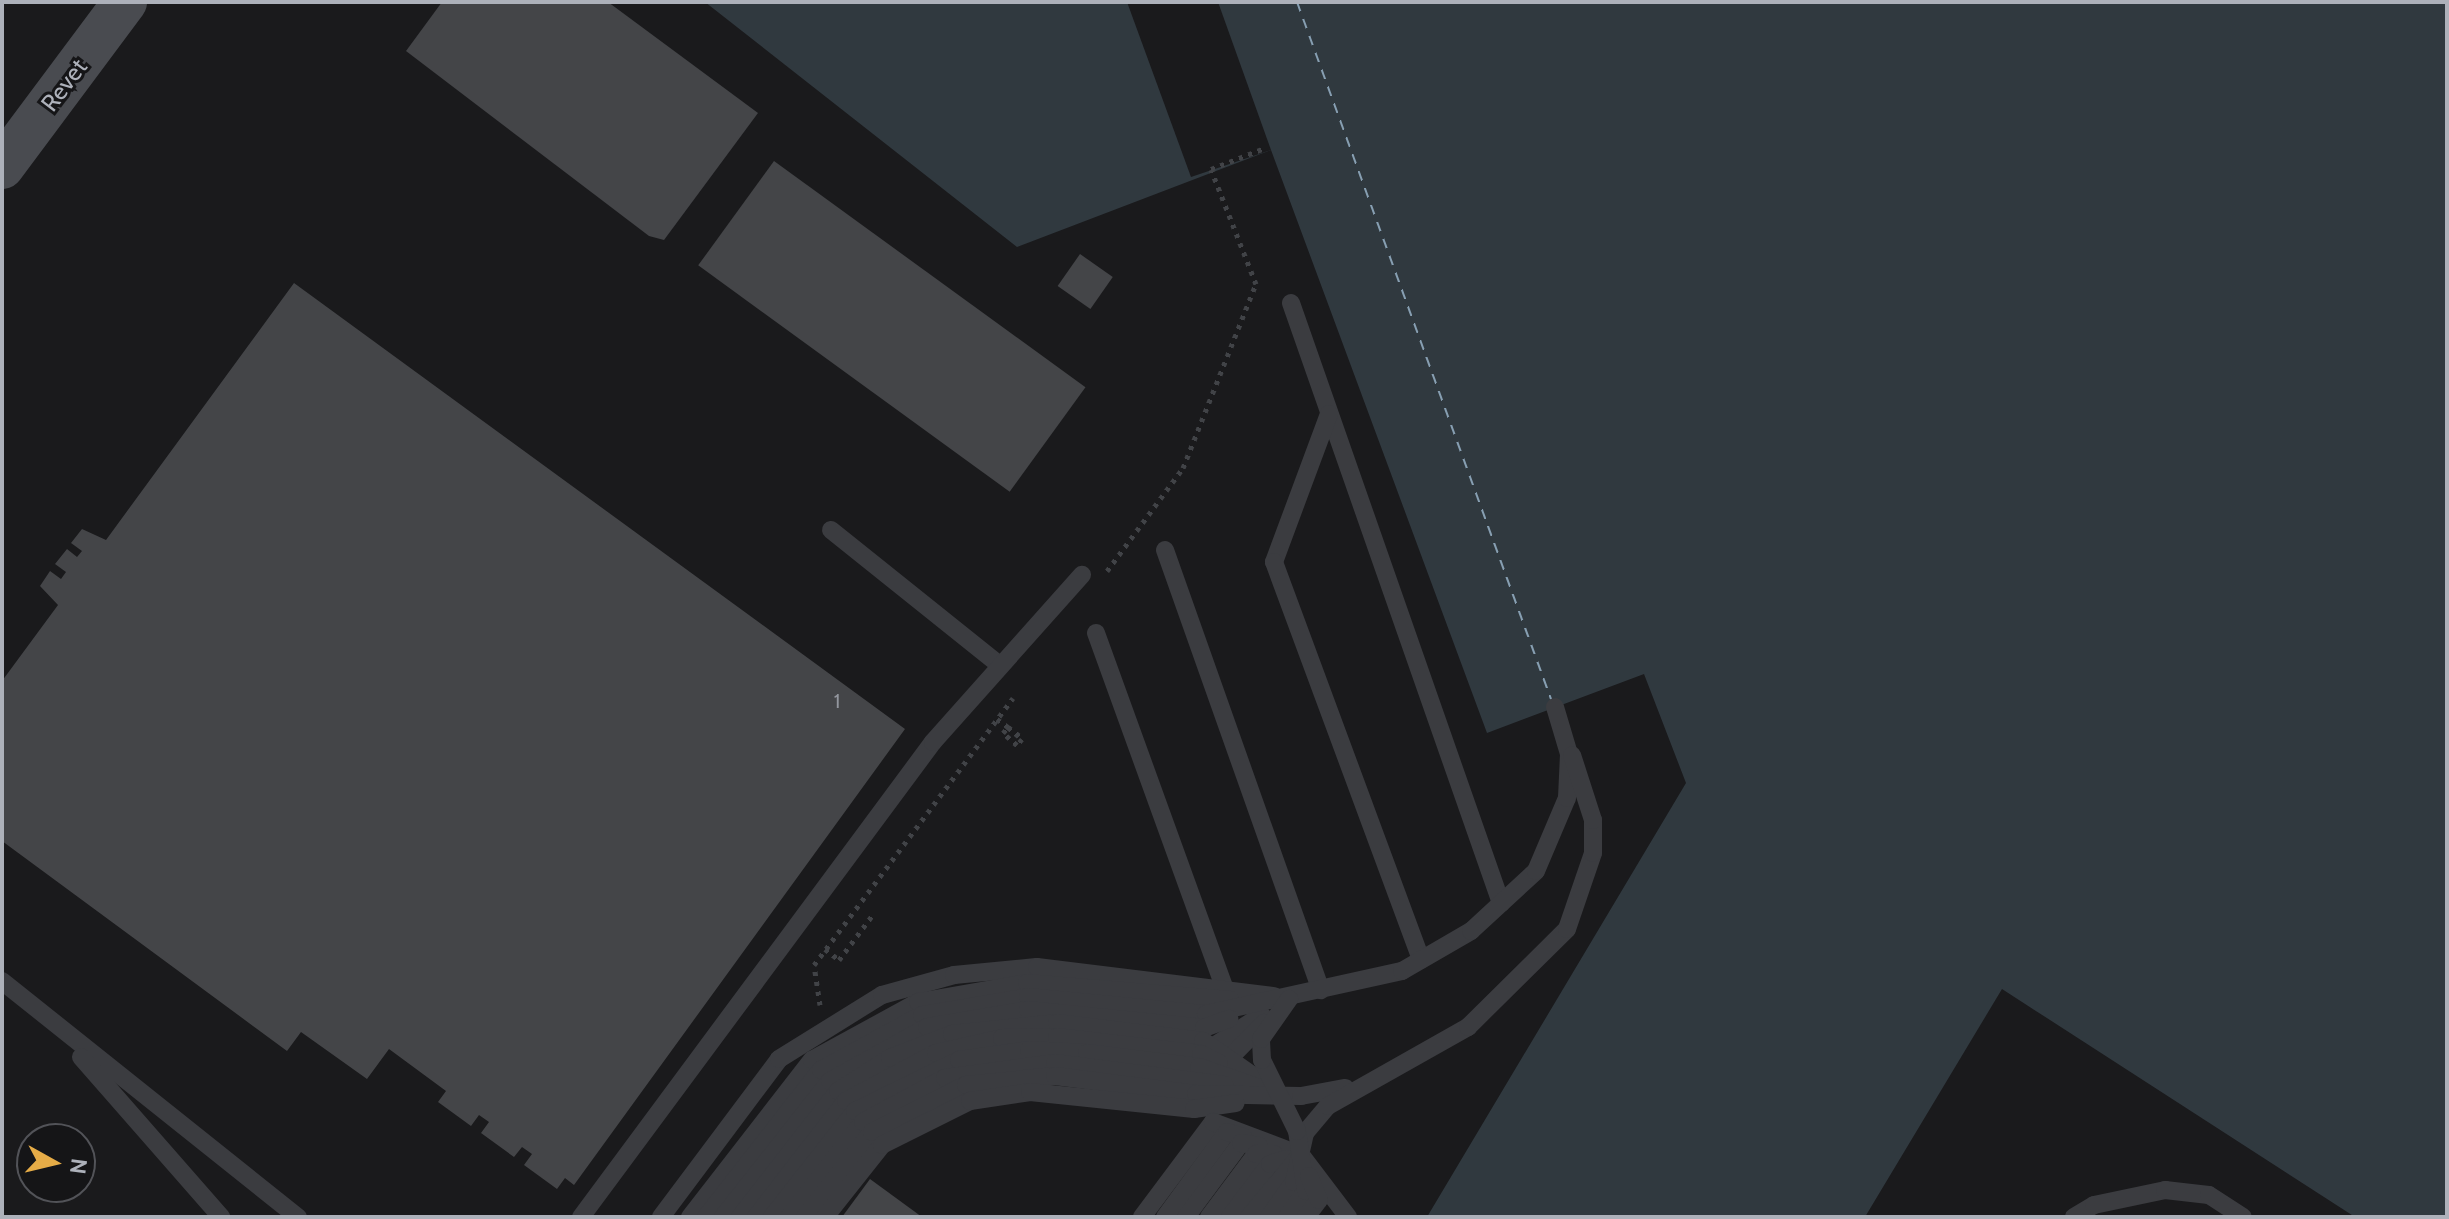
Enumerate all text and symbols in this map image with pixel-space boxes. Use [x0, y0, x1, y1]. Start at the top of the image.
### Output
street label: Revet [35, 53, 93, 117]
house number: 1 [834, 689, 840, 713]
north arrow [16, 1123, 96, 1203]
text: N [64, 1157, 93, 1176]

